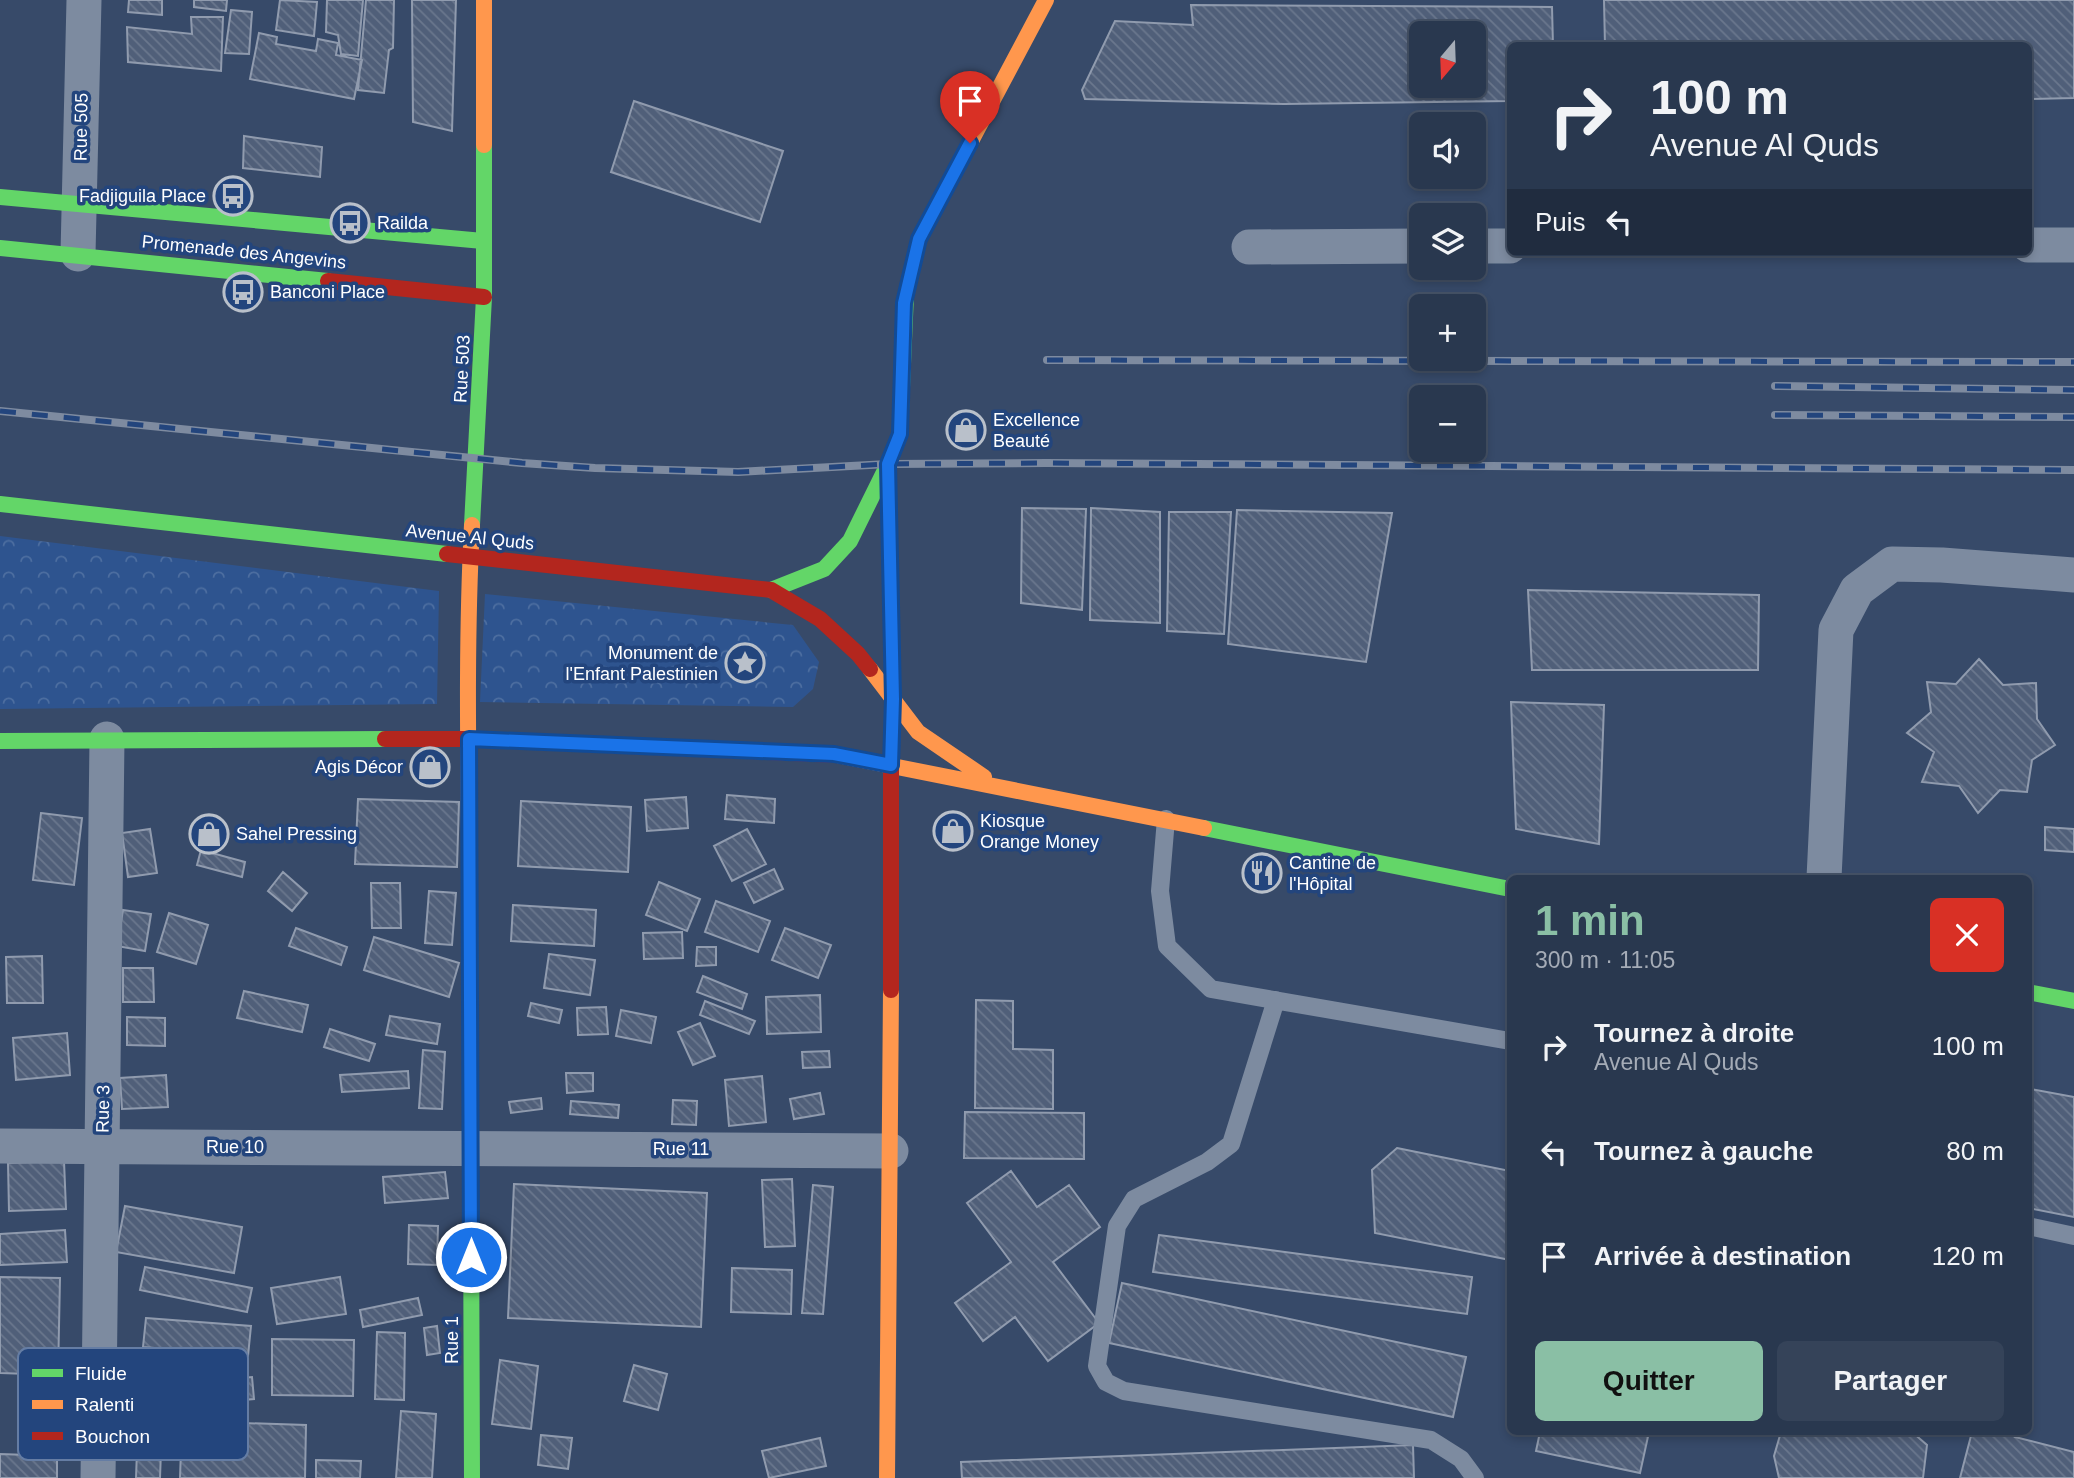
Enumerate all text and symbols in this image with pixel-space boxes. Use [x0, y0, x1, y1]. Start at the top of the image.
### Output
north arrow [1409, 21, 1486, 98]
map controls [1409, 21, 1486, 462]
icon: right [1535, 70, 1626, 161]
text: 100 m [1650, 70, 1789, 124]
pin [940, 71, 1000, 143]
icon: arrive [951, 82, 989, 120]
street label: Rue 505 [70, 93, 92, 161]
button: sound [1409, 112, 1486, 189]
text: Avenue Al Quds [1650, 127, 1879, 163]
bus stop icon: Fadjiguila Place [212, 175, 254, 217]
place label: Fadjiguila Place [79, 186, 206, 206]
bus stop icon: Railda [329, 202, 371, 244]
button: layers [1409, 203, 1486, 280]
icon: left [1600, 203, 1638, 241]
text: Puis [1535, 207, 1586, 237]
place label: Railda [377, 213, 429, 233]
street label: Promenade des Angevins [141, 231, 347, 273]
bus stop icon: Banconi Place [222, 271, 264, 313]
place label: Banconi Place [270, 282, 385, 302]
button: + [1409, 294, 1486, 371]
street label: Rue 503 [450, 334, 474, 404]
button: − [1409, 385, 1486, 462]
shop icon: Excellence Beauté [945, 409, 987, 451]
place label: Excellence Beauté [993, 410, 1080, 451]
street label: Avenue Al Quds [405, 520, 535, 554]
place icon: Monument de l'Enfant Palestinien [724, 642, 766, 684]
place label: Monument de l'Enfant Palestinien [565, 643, 718, 684]
shop icon: Agis Décor [409, 746, 451, 788]
place label: Agis Décor [315, 757, 403, 777]
shop icon: Kiosque Orange Money [932, 810, 974, 852]
place label: Kiosque Orange Money [980, 811, 1099, 852]
shop icon: Sahel Pressing [188, 813, 230, 855]
place label: Sahel Pressing [236, 824, 357, 844]
restaurant icon: Cantine de l'Hôpital [1241, 852, 1283, 894]
place label: Cantine de l'Hôpital [1289, 853, 1376, 894]
text: 1 min [1535, 897, 1645, 944]
button: close [1930, 898, 2004, 972]
text: 300 m · 11:05 [1535, 947, 1675, 973]
text: Tournez à droite [1594, 1018, 1794, 1048]
icon: right [1535, 1028, 1573, 1066]
text: 100 m [1932, 1031, 2004, 1061]
text: Avenue Al Quds [1594, 1049, 1759, 1075]
street label: Rue 3 [93, 1085, 113, 1133]
icon: left [1535, 1133, 1573, 1171]
text: Tournez à gauche [1594, 1136, 1813, 1166]
text: 80 m [1946, 1136, 2004, 1166]
street label: Rue 10 [206, 1137, 264, 1157]
street label: Rue 11 [653, 1139, 709, 1159]
position arrow [434, 1220, 508, 1294]
icon: arrive [1535, 1238, 1573, 1276]
text: Arrivée à destination [1594, 1241, 1851, 1271]
text: 120 m [1932, 1241, 2004, 1271]
street label: Rue 1 [442, 1316, 462, 1364]
button: Quitter [1535, 1341, 1763, 1421]
button: Partager [1777, 1341, 2004, 1421]
legend [18, 1348, 248, 1460]
text: Fluide [75, 1363, 127, 1384]
text: Ralenti [75, 1394, 134, 1415]
text: Bouchon [75, 1426, 150, 1447]

